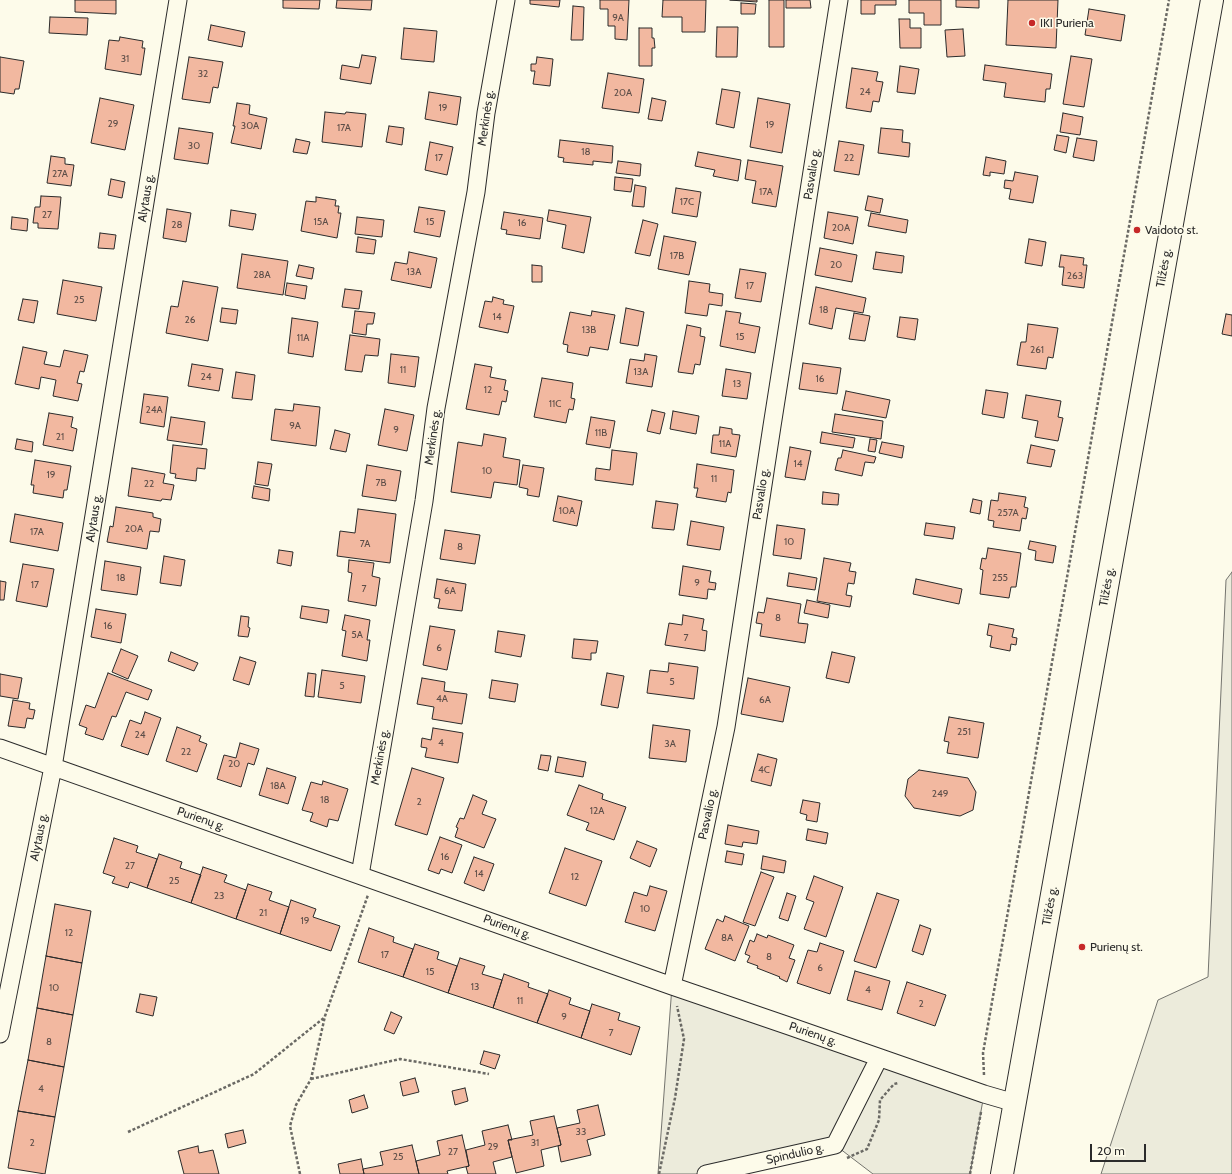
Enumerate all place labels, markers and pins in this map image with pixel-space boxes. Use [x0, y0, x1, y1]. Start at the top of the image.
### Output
place label: IKI Puriena [1040, 16, 1094, 30]
marker: IKI Puriena [1027, 18, 1037, 28]
place label: Vaidoto st. [1145, 223, 1198, 237]
marker: Vaidoto st. [1132, 225, 1142, 235]
place label: Purienų st. [1090, 940, 1143, 954]
marker: Purienų st. [1077, 942, 1087, 952]

